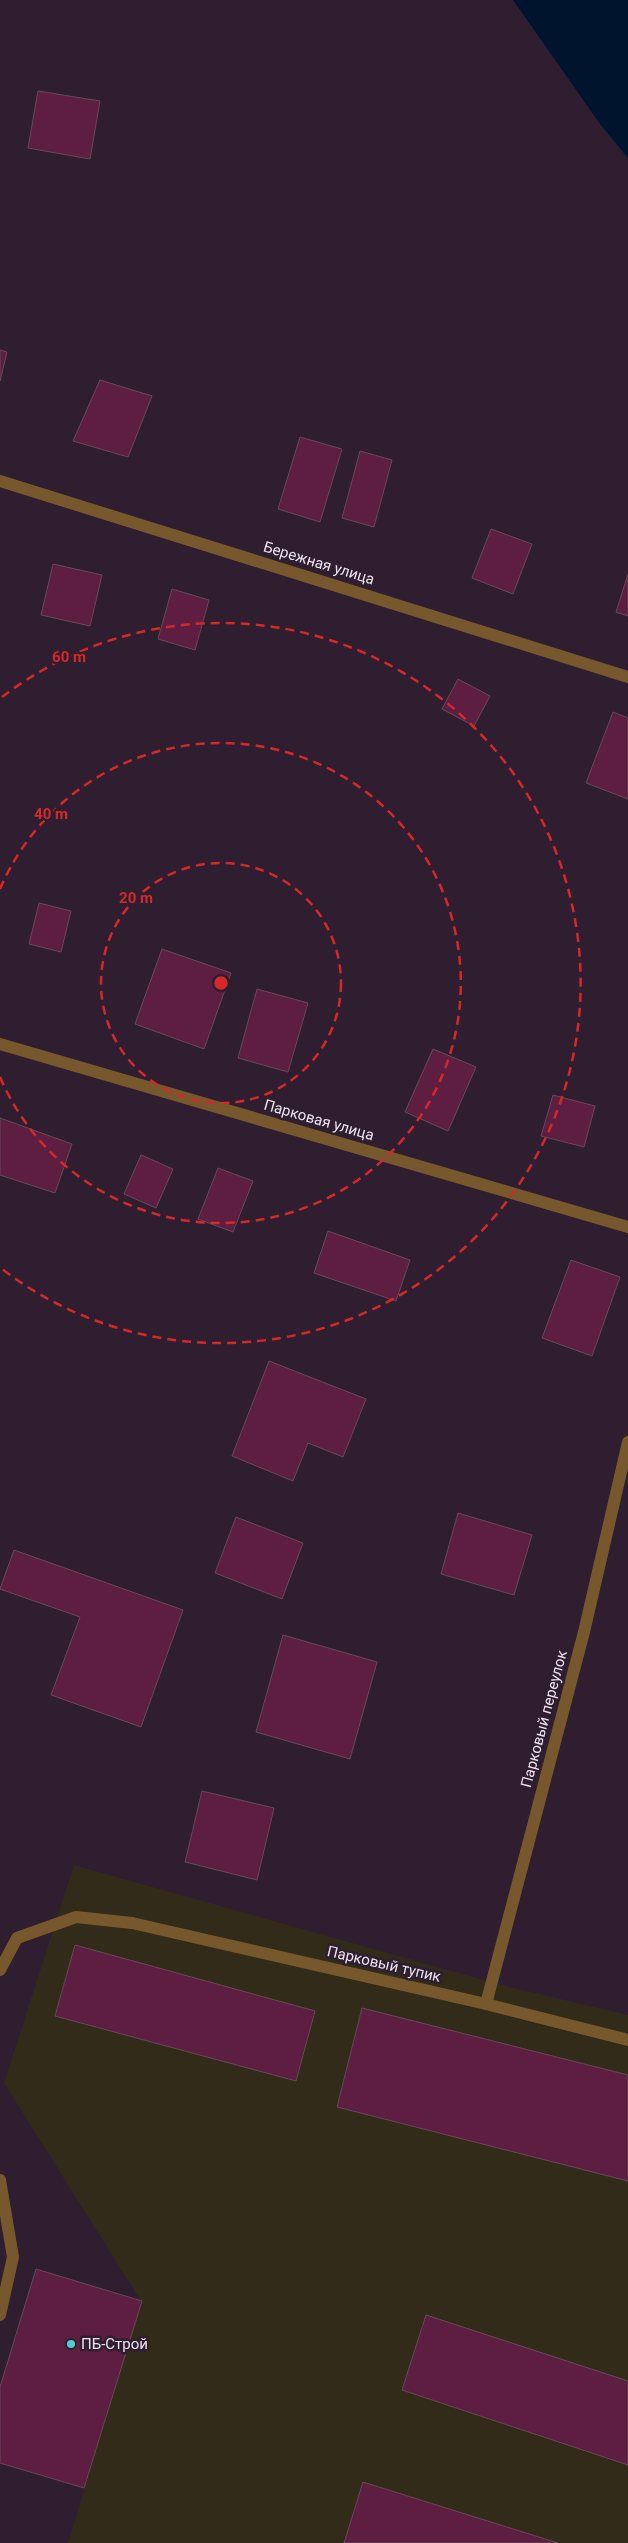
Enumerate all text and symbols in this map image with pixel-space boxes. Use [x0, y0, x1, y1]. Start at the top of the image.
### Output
street label: Бережная улица [261, 538, 377, 588]
text: 60 m [52, 648, 86, 666]
text: 40 m [34, 805, 68, 823]
text: 20 m [119, 889, 153, 907]
centre of rings [212, 974, 230, 992]
street label: Парковая улица [262, 1096, 376, 1144]
street label: Парковый переулок [517, 1648, 571, 1790]
street label: Парковый тупик [325, 1942, 443, 1986]
place label: ПБ-Строй [81, 2335, 148, 2353]
marker: ПБ-Строй [65, 2338, 77, 2350]

